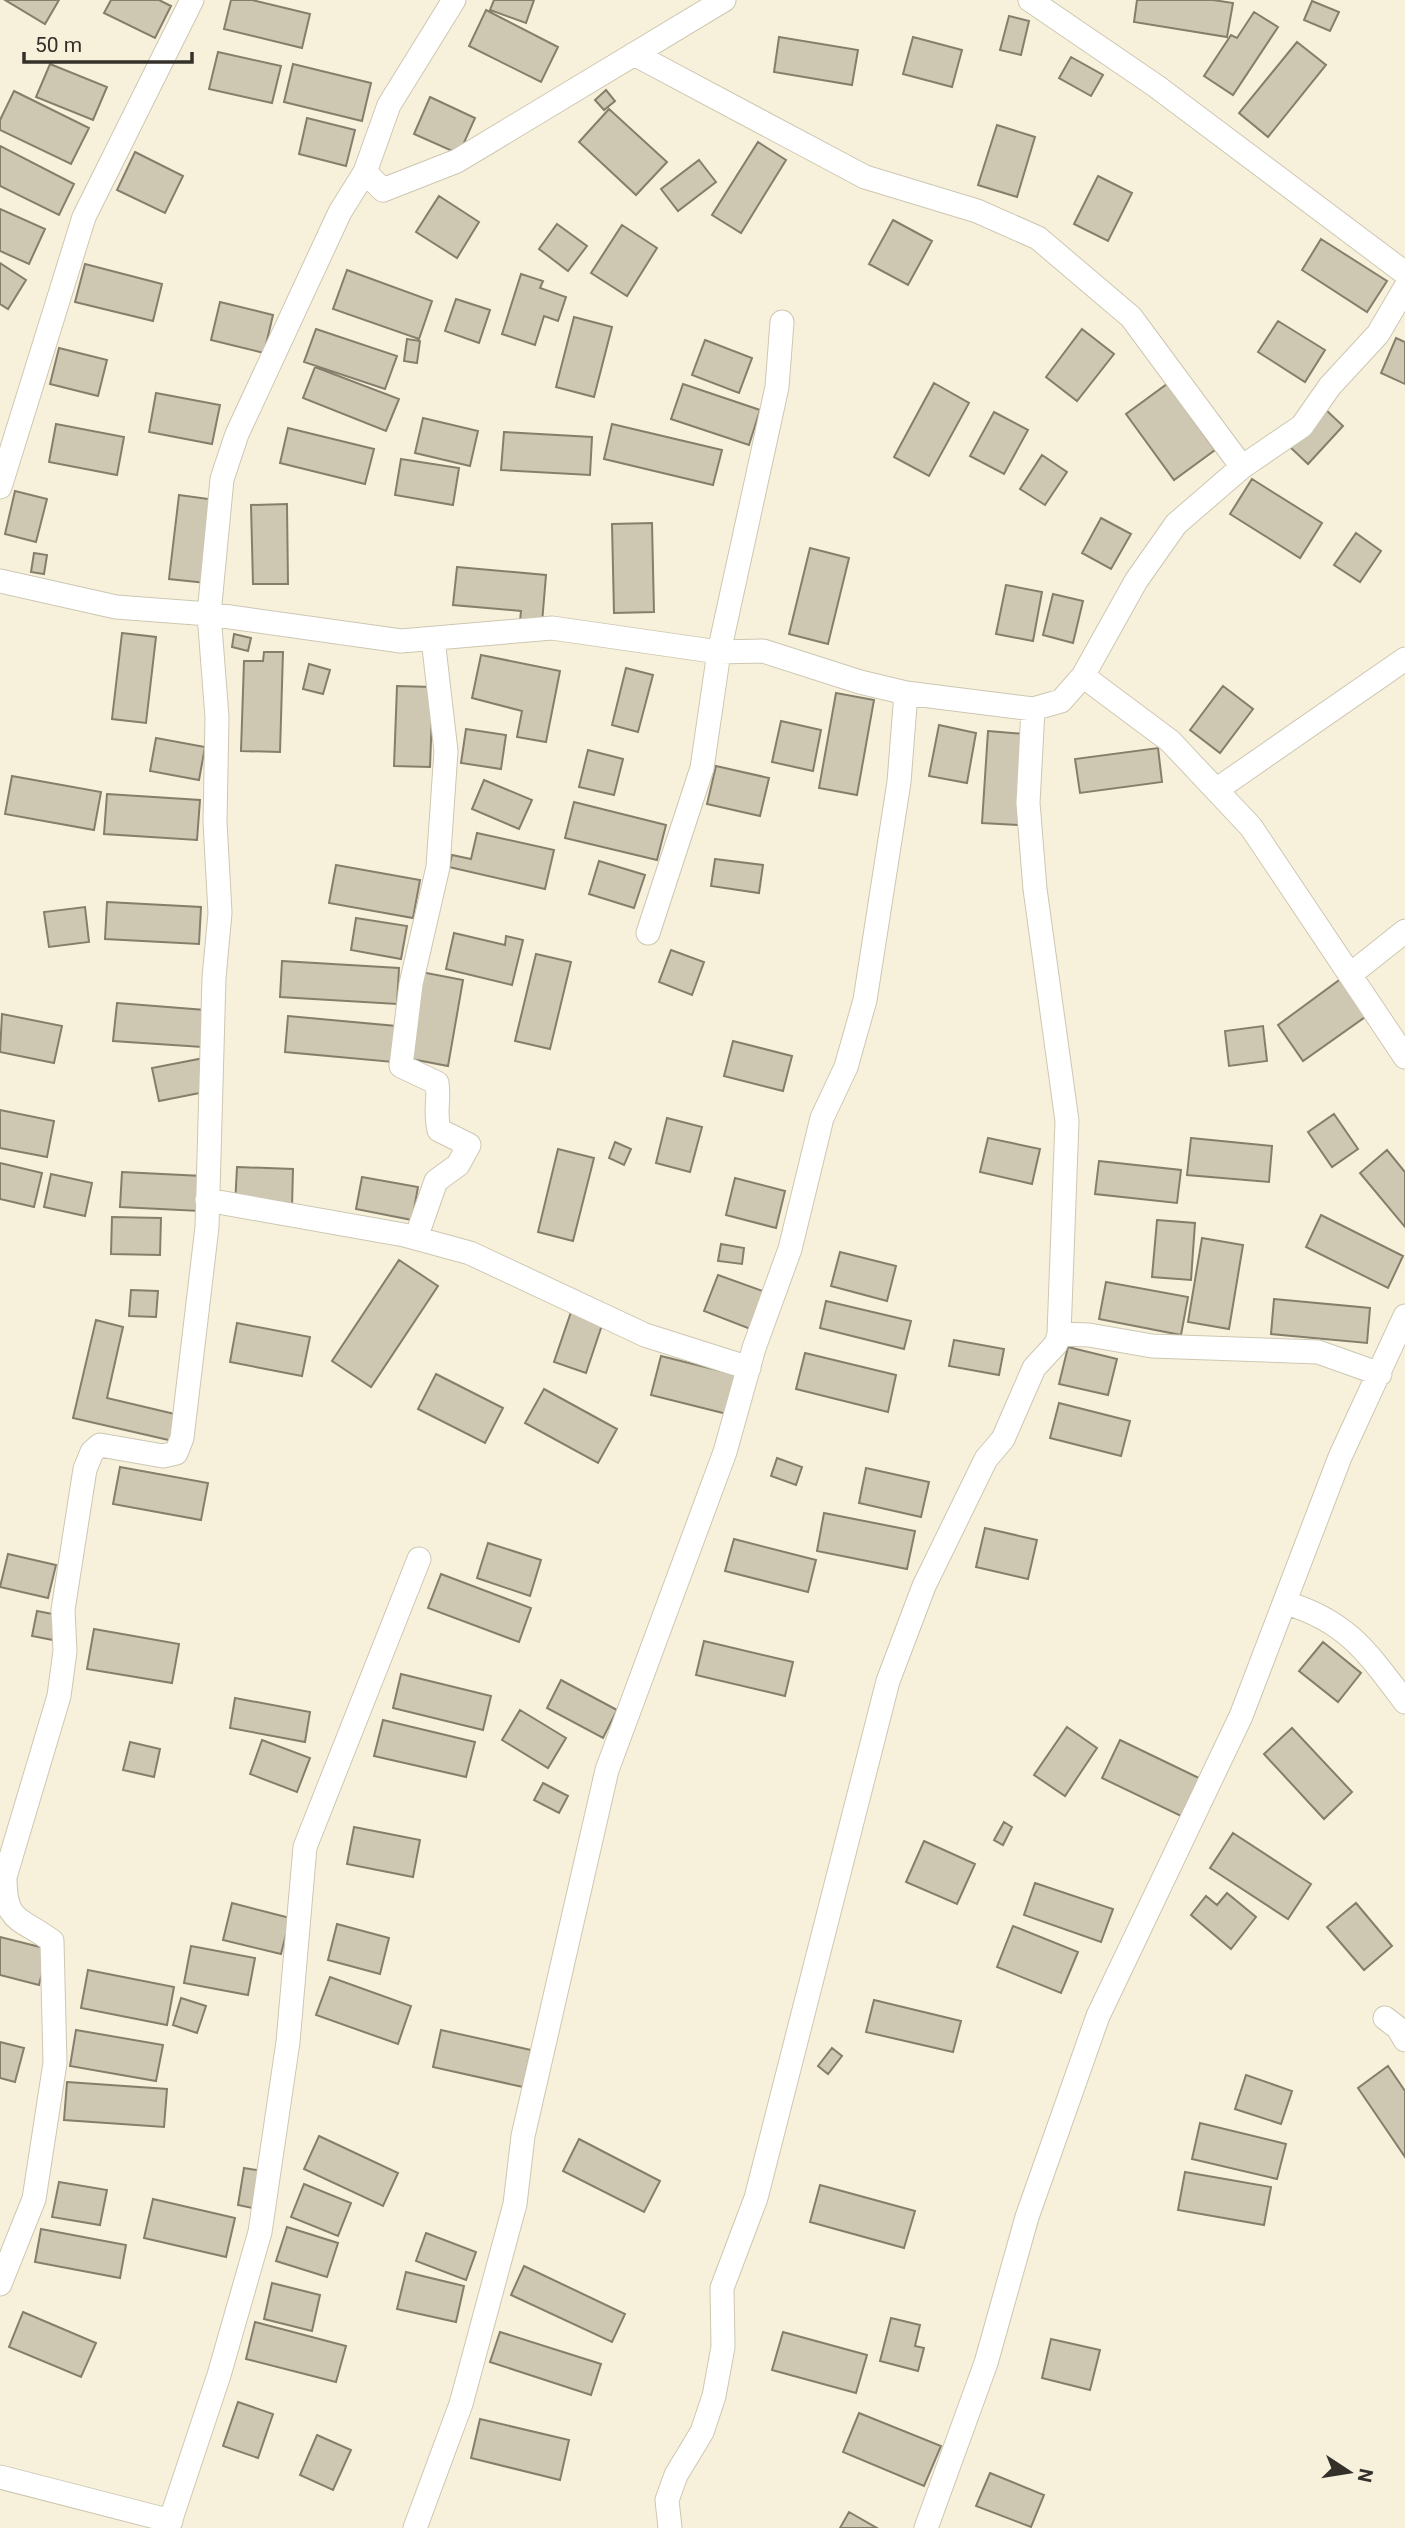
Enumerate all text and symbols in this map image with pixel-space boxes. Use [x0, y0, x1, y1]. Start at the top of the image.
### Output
scale bar [24, 21, 192, 65]
text: 50 m [35, 33, 82, 57]
north arrow [1314, 2437, 1384, 2507]
text: N [1352, 2466, 1378, 2484]

